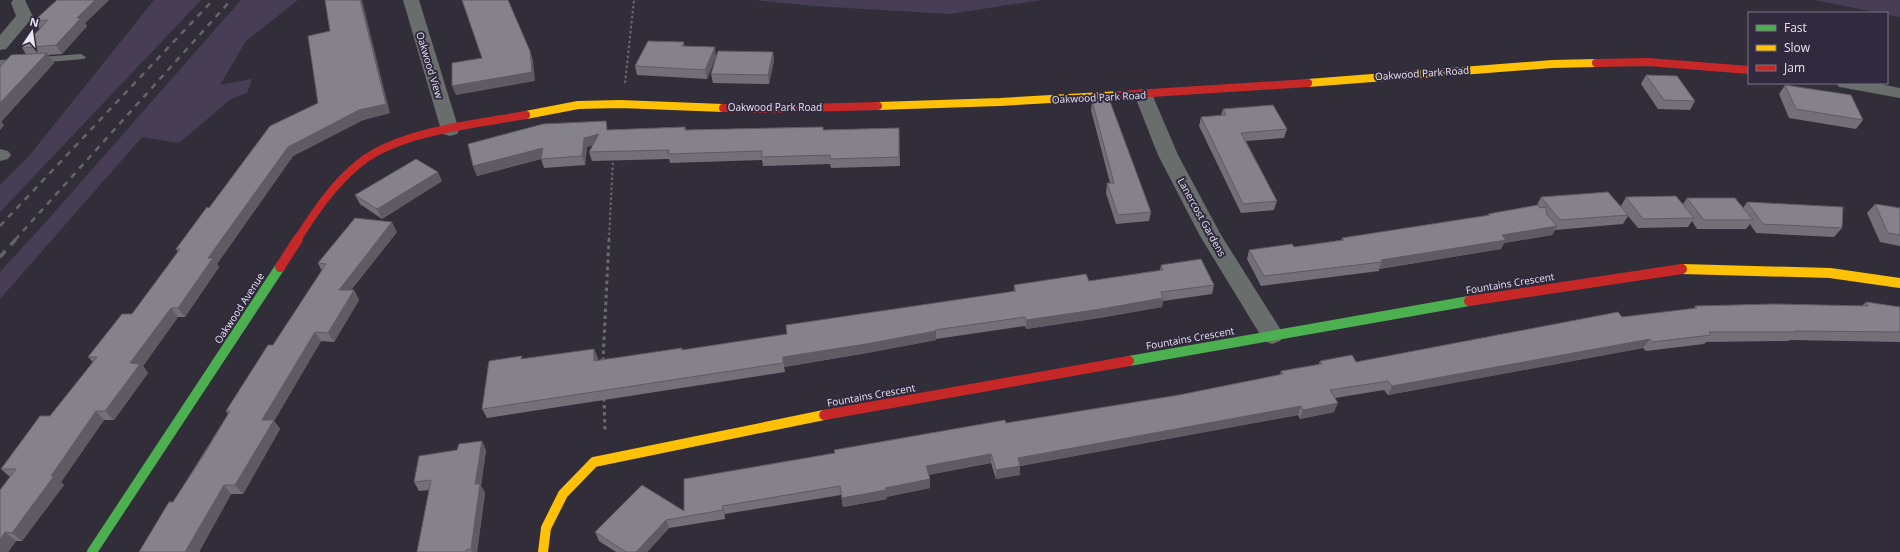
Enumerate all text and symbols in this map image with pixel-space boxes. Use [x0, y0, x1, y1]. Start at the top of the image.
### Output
north arrow [12, 12, 52, 52]
legend [1748, 12, 1888, 84]
text: N [28, 13, 40, 30]
text: Fast [1784, 19, 1807, 36]
street label: Oakwood View [413, 30, 447, 100]
text: Slow [1784, 39, 1811, 56]
text: Jam [1783, 59, 1805, 76]
street label: Oakwood Park Road [1374, 63, 1470, 83]
street label: Oakwood Park Road [1051, 88, 1147, 106]
street label: Oakwood Park Road [728, 100, 822, 114]
street label: Lanercost Gardens [1175, 175, 1230, 259]
street label: Fountains Crescent [1465, 269, 1556, 297]
street label: Oakwood Avenue [211, 270, 267, 346]
street label: Fountains Crescent [1145, 323, 1236, 353]
street label: Fountains Crescent [826, 380, 917, 410]

